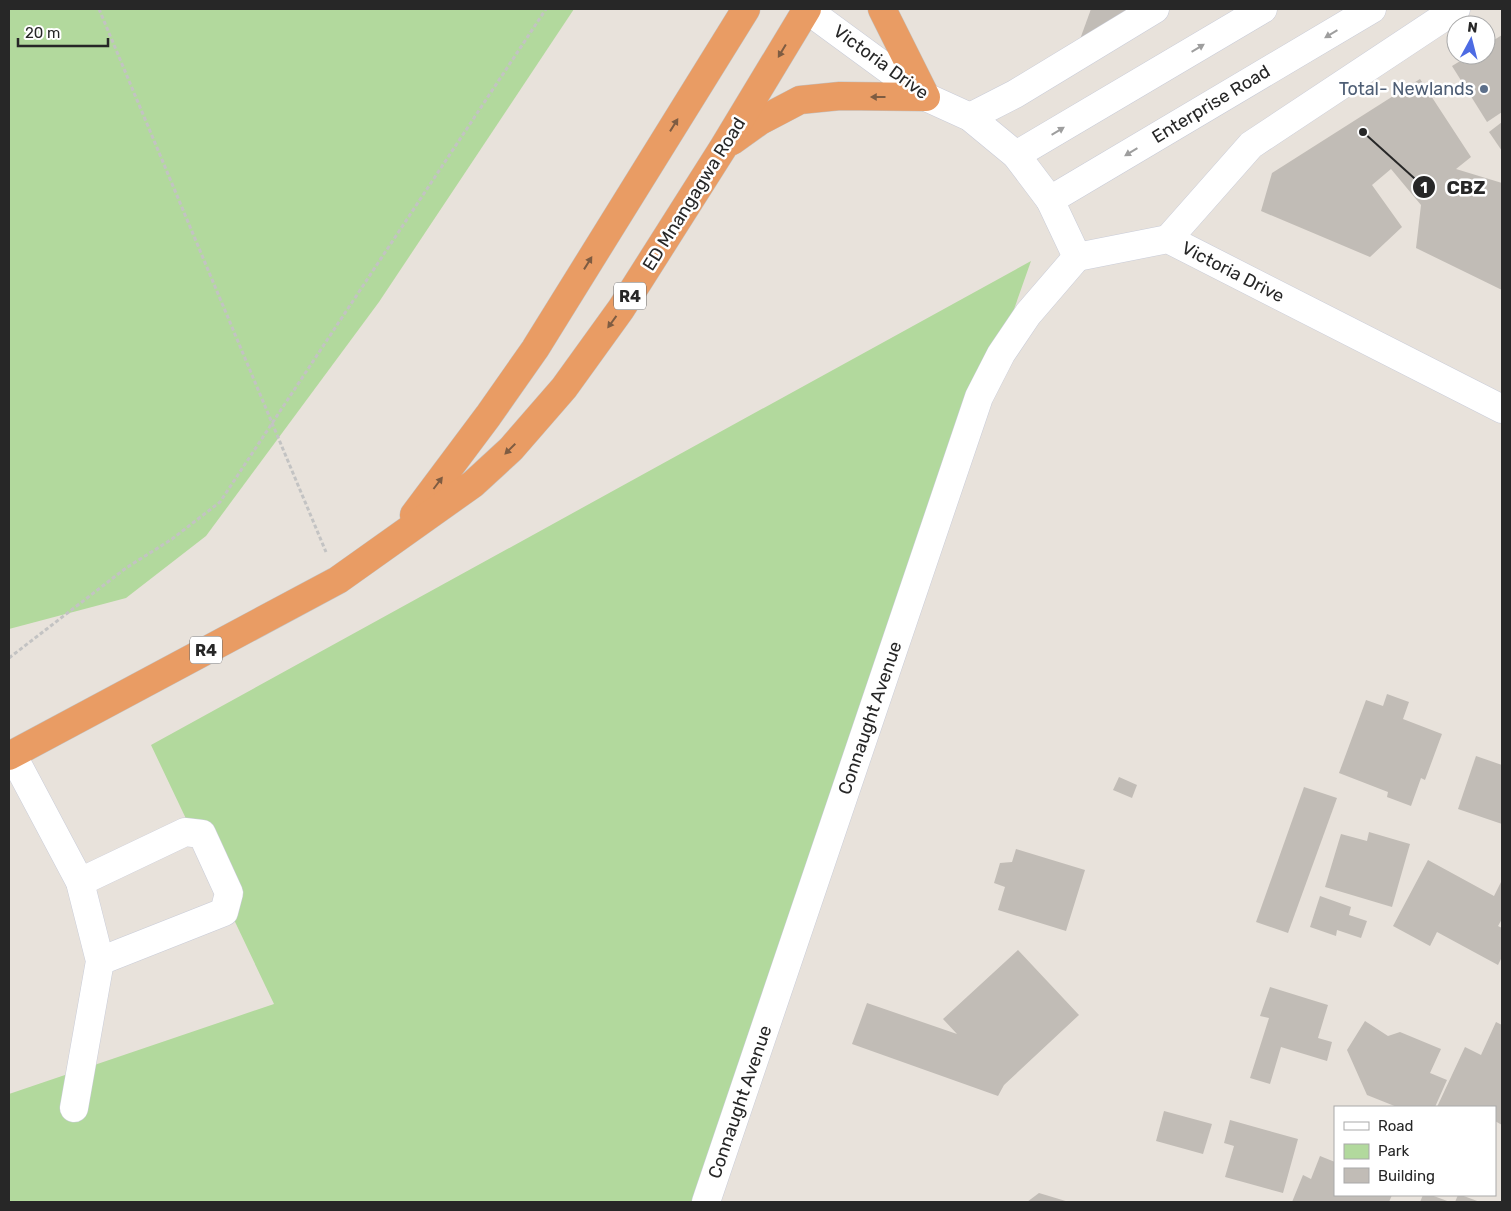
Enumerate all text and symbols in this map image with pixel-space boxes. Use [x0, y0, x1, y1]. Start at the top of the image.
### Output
scale bar [18, 15, 108, 47]
north arrow [1446, 15, 1496, 65]
text: N [1466, 19, 1479, 37]
street label: Victoria Drive [829, 20, 933, 104]
text: 20 m [25, 24, 60, 42]
one-way arrow [1324, 29, 1337, 38]
one-way arrow [1191, 43, 1204, 52]
one-way arrow [777, 44, 786, 57]
street label: Enterprise Road [1148, 60, 1274, 148]
place label: Total- Newlands [1339, 78, 1474, 100]
marker: Total- Newlands [1478, 83, 1490, 95]
one-way arrow [869, 93, 885, 101]
street label: ED Mnangagwa Road [638, 113, 750, 275]
one-way arrow [669, 119, 678, 132]
one-way arrow [1051, 126, 1064, 135]
one-way arrow [1124, 148, 1137, 157]
callout: CBZ [1412, 170, 1496, 204]
text: CBZ [1446, 176, 1486, 199]
text: 1 [1420, 179, 1428, 197]
street label: Victoria Drive [1178, 237, 1288, 307]
one-way arrow [583, 257, 592, 270]
road number: R4 [614, 282, 646, 310]
one-way arrow [607, 315, 617, 329]
one-way arrow [505, 443, 517, 455]
one-way arrow [433, 477, 444, 490]
road number: R4 [190, 636, 222, 664]
street label: Connaught Avenue [833, 639, 907, 797]
street label: Connaught Avenue [703, 1023, 777, 1181]
legend [1334, 1106, 1496, 1196]
text: Road [1378, 1117, 1414, 1135]
text: Park [1378, 1142, 1409, 1160]
text: Building [1378, 1167, 1435, 1185]

